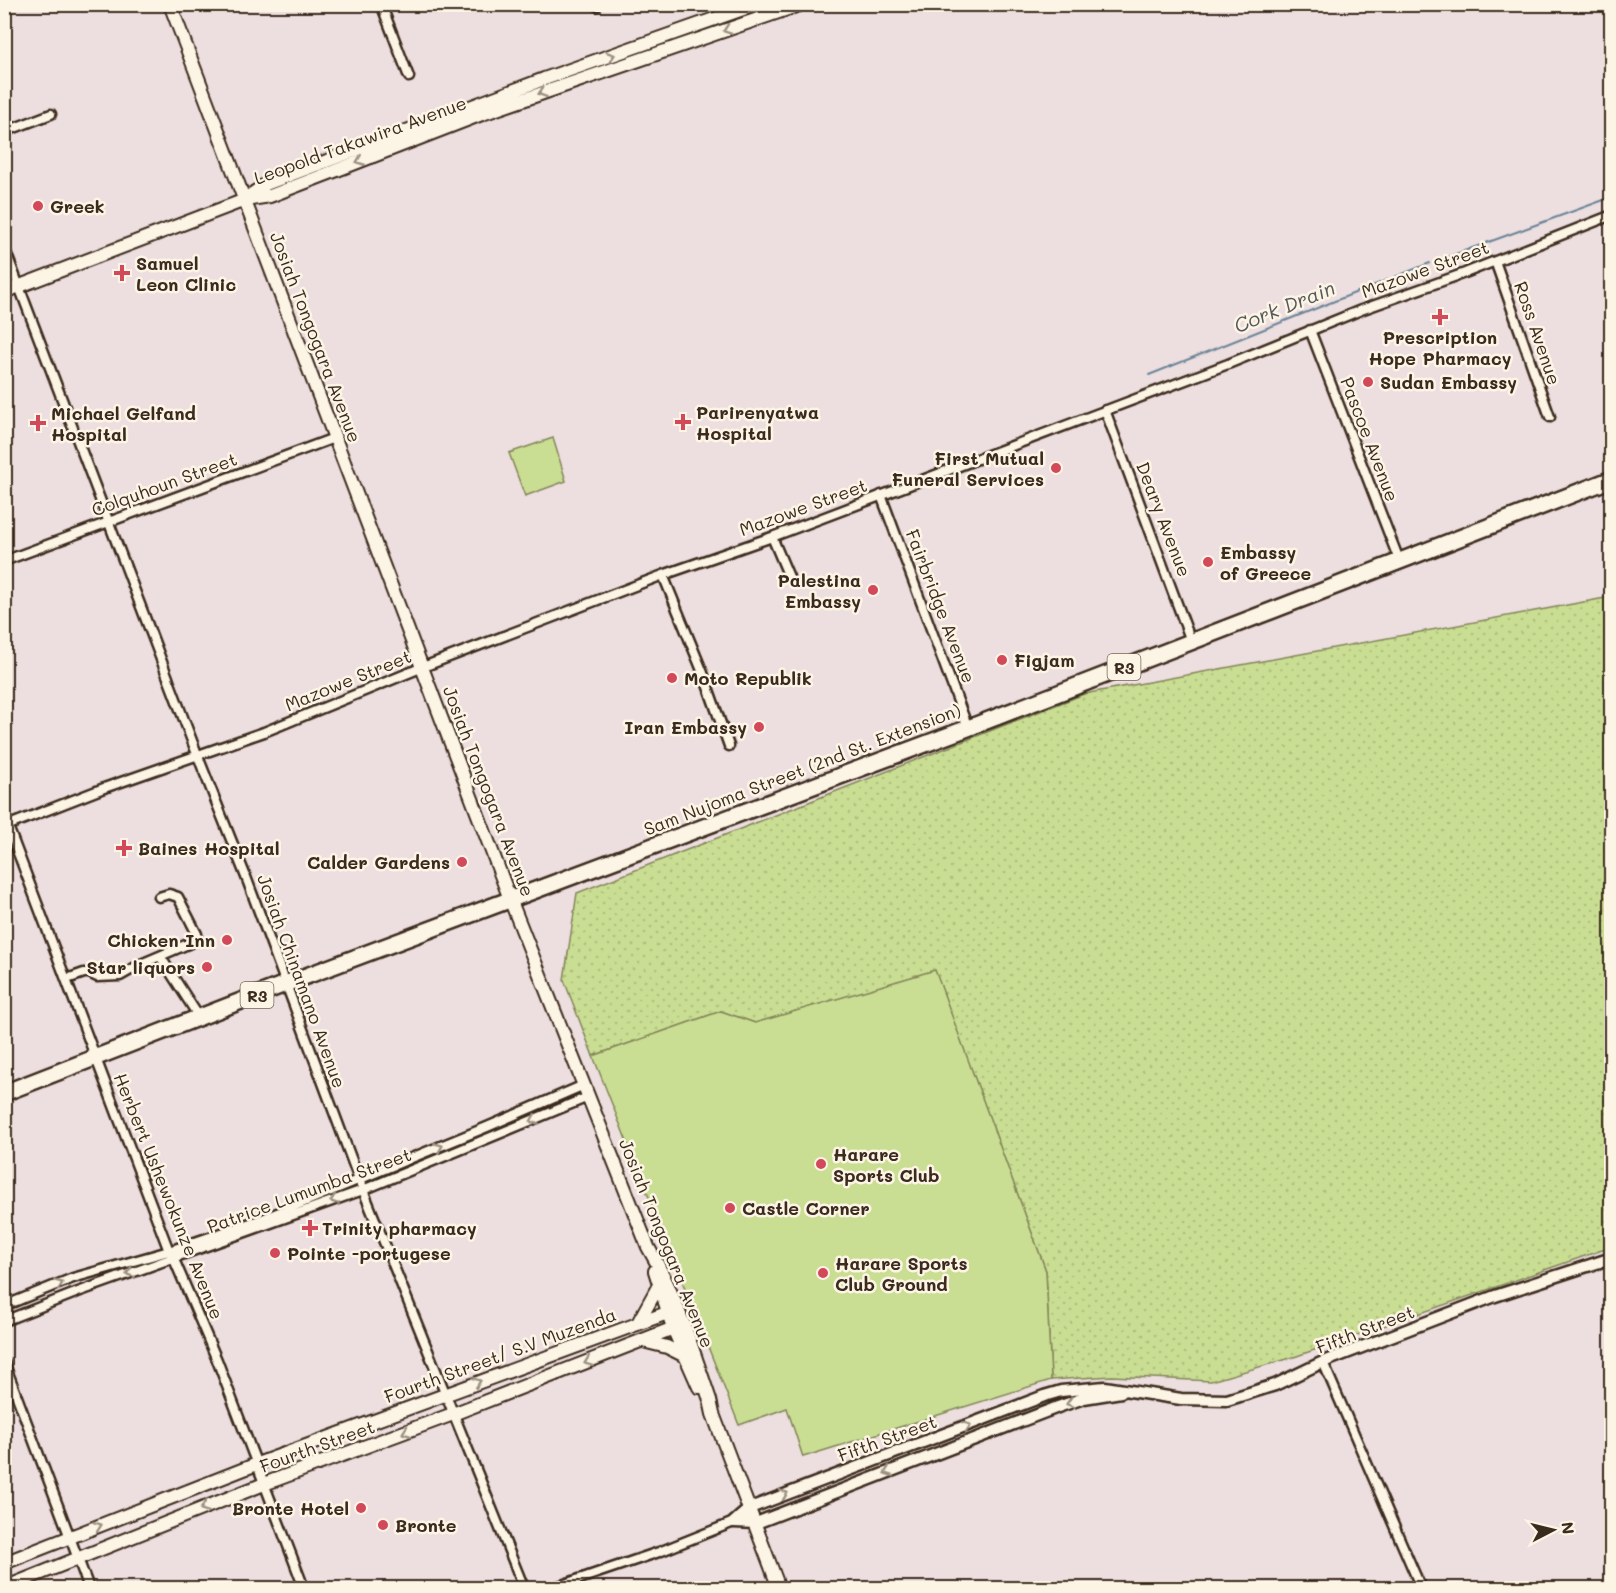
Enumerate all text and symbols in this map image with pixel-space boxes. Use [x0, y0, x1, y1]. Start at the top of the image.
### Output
one-way arrow [722, 23, 733, 36]
one-way arrow [605, 50, 616, 63]
one-way arrow [537, 86, 548, 98]
street label: Leopold Takawira Avenue [250, 90, 470, 190]
one-way arrow [355, 154, 366, 166]
place label: Greek [50, 194, 104, 218]
marker: Greek [31, 199, 45, 213]
street label: Josiah Tongogara Avenue [265, 228, 367, 446]
street label: Mazowe Street [1358, 235, 1492, 303]
place label: Samuel Leon Clinic [136, 251, 237, 296]
marker: Samuel Leon Clinic [113, 264, 131, 282]
water label: Cork Drain [1230, 274, 1338, 338]
street label: Ross Avenue [1509, 278, 1567, 388]
marker: Prescription Hope Pharmacy [1433, 310, 1447, 324]
place label: Prescription Hope Pharmacy [1368, 325, 1512, 370]
place label: Sudan Embassy [1380, 370, 1517, 394]
street label: Pascoe Avenue [1335, 373, 1405, 505]
marker: Sudan Embassy [1361, 375, 1375, 389]
place label: Parirenyatwa Hospital [696, 400, 819, 445]
place label: Michael Gelfand Hospital [51, 401, 196, 446]
marker: Parirenyatwa Hospital [674, 413, 692, 431]
marker: Michael Gelfand Hospital [29, 414, 47, 432]
place label: First Mutual Funeral Services [892, 446, 1044, 491]
street label: Colquhoun Street [88, 447, 240, 521]
street label: Deary Avenue [1131, 458, 1197, 580]
marker: First Mutual Funeral Services [1049, 461, 1063, 475]
street label: Mazowe Street [736, 473, 870, 541]
street label: Fairbridge Avenue [901, 526, 981, 686]
place label: Embassy of Greece [1220, 540, 1312, 585]
marker: Embassy of Greece [1201, 555, 1215, 569]
place label: Palestina Embassy [778, 568, 861, 613]
marker: Palestina Embassy [866, 583, 880, 597]
street label: Mazowe Street [281, 644, 415, 716]
place label: Figjam [1014, 648, 1074, 672]
marker: Figjam [995, 653, 1009, 667]
road number: R3 [1108, 654, 1140, 680]
place label: Moto Republik [684, 666, 812, 690]
marker: Moto Republik [665, 671, 679, 685]
street label: Josiah Tongogara Avenue [438, 682, 540, 900]
street label: Sam Nujoma Street (2nd St. Extension) [640, 697, 964, 841]
place label: Iran Embassy [624, 715, 747, 739]
marker: Iran Embassy [752, 720, 766, 734]
place label: Baines Hospital [138, 836, 280, 860]
marker: Baines Hospital [115, 839, 133, 857]
place label: Calder Gardens [307, 850, 450, 874]
marker: Calder Gardens [455, 855, 469, 869]
street label: Josiah Chinamano Avenue [252, 871, 352, 1091]
place label: Chicken Inn [107, 928, 215, 952]
marker: Chicken Inn [220, 933, 234, 947]
place label: Star liquors [87, 955, 195, 979]
marker: Star liquors [200, 960, 214, 974]
road number: R3 [240, 982, 274, 1008]
street label: Herbert Ushewokunze Avenue [109, 1069, 229, 1323]
one-way arrow [530, 1113, 541, 1125]
street label: Josiah Tongogara Avenue [614, 1135, 720, 1351]
street label: Patrice Lumumba Street [204, 1142, 414, 1238]
one-way arrow [433, 1142, 444, 1154]
place label: Harare Sports Club [833, 1142, 939, 1187]
marker: Harare Sports Club [814, 1157, 828, 1171]
one-way arrow [329, 1193, 340, 1206]
place label: Castle Corner [742, 1196, 870, 1220]
marker: Castle Corner [723, 1201, 737, 1215]
place label: Trinity pharmacy [322, 1216, 477, 1240]
marker: Trinity pharmacy [303, 1221, 317, 1235]
place label: Pointe -portugese [287, 1241, 451, 1265]
marker: Pointe -portugese [268, 1246, 282, 1260]
place label: Harare Sports Club Ground [835, 1251, 968, 1296]
one-way arrow [126, 1265, 136, 1278]
marker: Harare Sports Club Ground [816, 1266, 830, 1280]
one-way arrow [53, 1279, 64, 1291]
street label: Fifth Street [1312, 1299, 1418, 1359]
street label: Fourth Street/ S.V Muzenda [381, 1302, 619, 1408]
one-way arrow [583, 1355, 594, 1367]
one-way arrow [471, 1377, 482, 1390]
one-way arrow [1065, 1396, 1076, 1408]
street label: Fifth Street [834, 1409, 940, 1467]
street label: Fourth Street [256, 1414, 378, 1478]
one-way arrow [961, 1421, 972, 1434]
one-way arrow [401, 1424, 412, 1437]
one-way arrow [883, 1465, 894, 1477]
one-way arrow [778, 1489, 789, 1501]
place label: Bronte Hotel [232, 1496, 349, 1520]
north arrow [1523, 1500, 1583, 1560]
one-way arrow [199, 1501, 210, 1513]
marker: Bronte Hotel [354, 1501, 368, 1515]
place label: Bronte [395, 1513, 457, 1537]
marker: Bronte [376, 1518, 390, 1532]
one-way arrow [92, 1520, 103, 1533]
text: N [1557, 1521, 1580, 1535]

